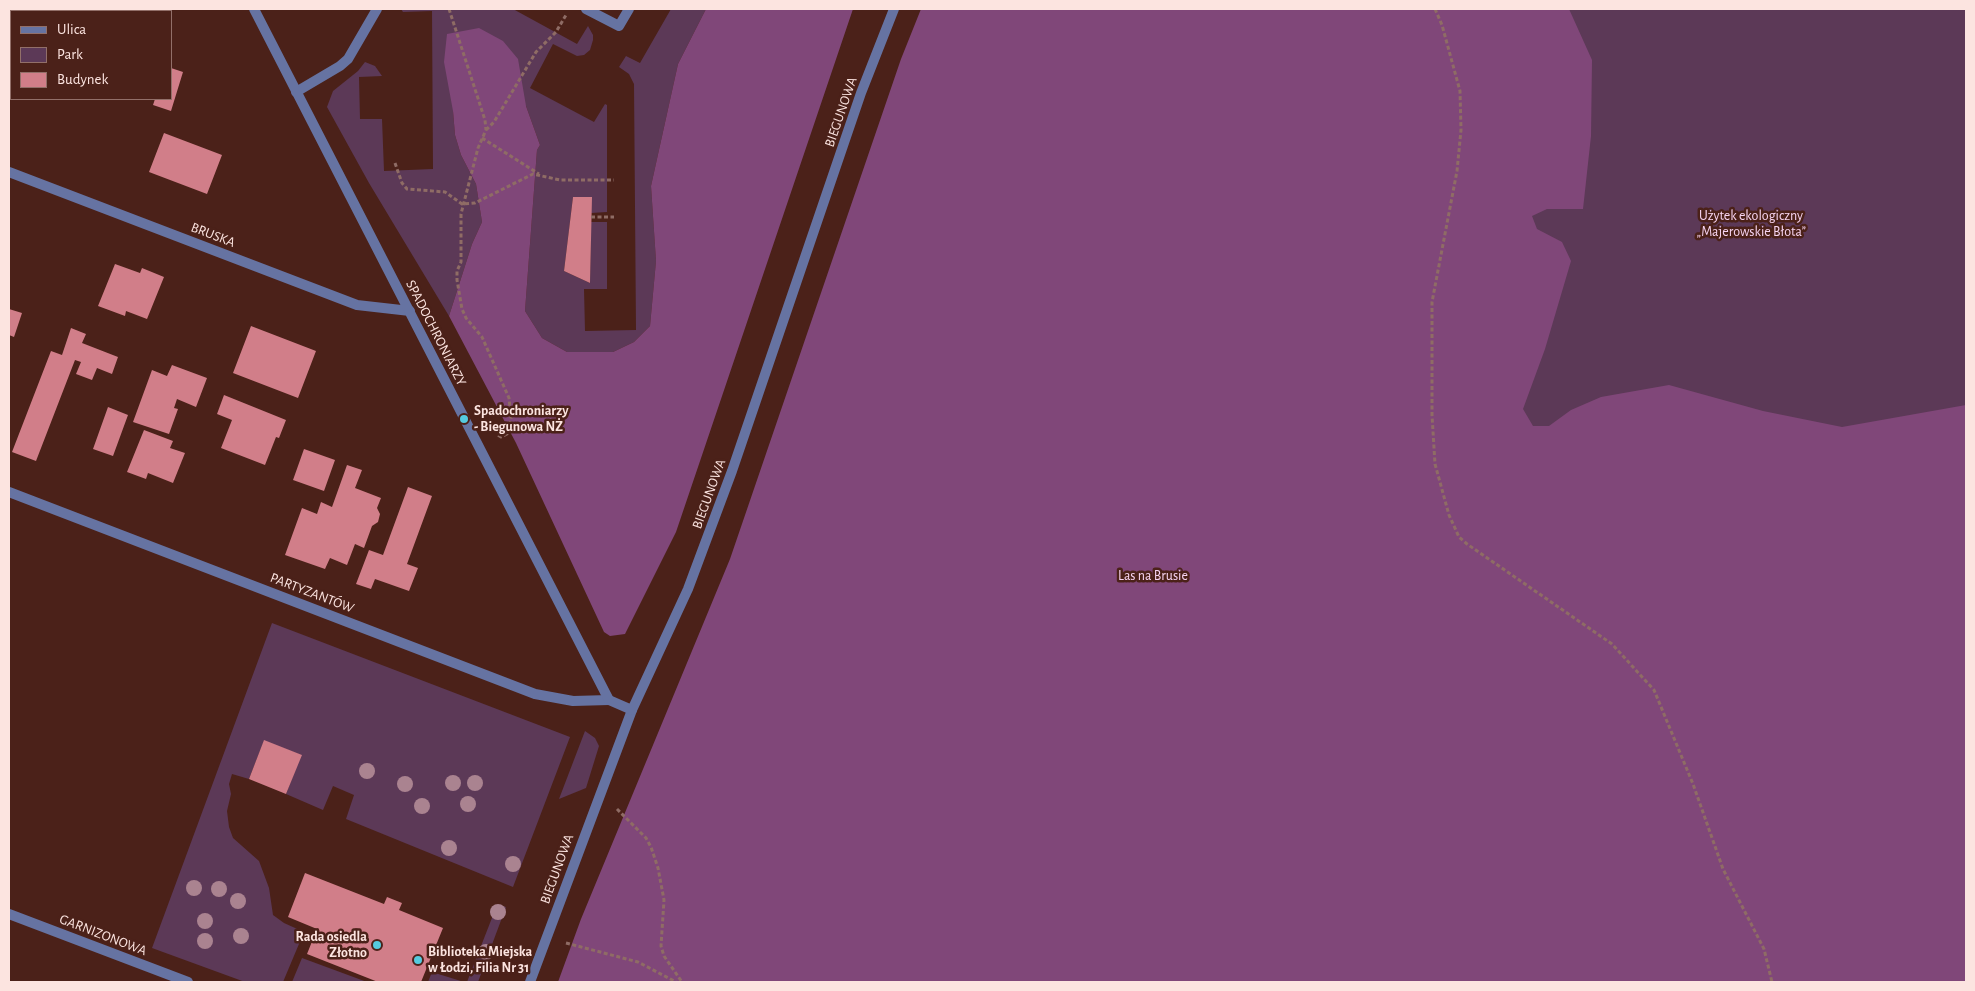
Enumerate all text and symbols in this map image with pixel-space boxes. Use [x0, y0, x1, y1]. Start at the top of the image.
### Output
legend [10, 10, 172, 100]
text: Ulica [57, 22, 86, 37]
text: Park [57, 47, 83, 62]
text: Budynek [57, 72, 108, 87]
street label: BIEGUNOWA [821, 75, 861, 149]
park label: Użytek ekologiczny „Majerowskie Błota” [1696, 208, 1806, 240]
street label: BRUSKA [188, 219, 238, 251]
street label: SPADOCHRONIARZY [402, 277, 470, 389]
place label: Spadochroniarzy - Biegunowa NŻ [474, 403, 568, 436]
marker: Spadochroniarzy - Biegunowa NŻ [458, 413, 470, 425]
street label: BIEGUNOWA [689, 457, 729, 531]
park label: Las na Brusie [1118, 568, 1188, 584]
street label: PARTYZANTÓW [268, 569, 356, 617]
street label: BIEGUNOWA [537, 832, 577, 906]
street label: GARNIZONOWA [57, 911, 149, 959]
place label: Rada osiedla Złotno [296, 929, 367, 962]
marker: Rada osiedla Złotno [371, 939, 383, 951]
place label: Biblioteka Miejska w Łodzi, Filia Nr 31 [428, 944, 532, 976]
marker: Biblioteka Miejska w Łodzi, Filia Nr 31 [412, 954, 424, 966]

